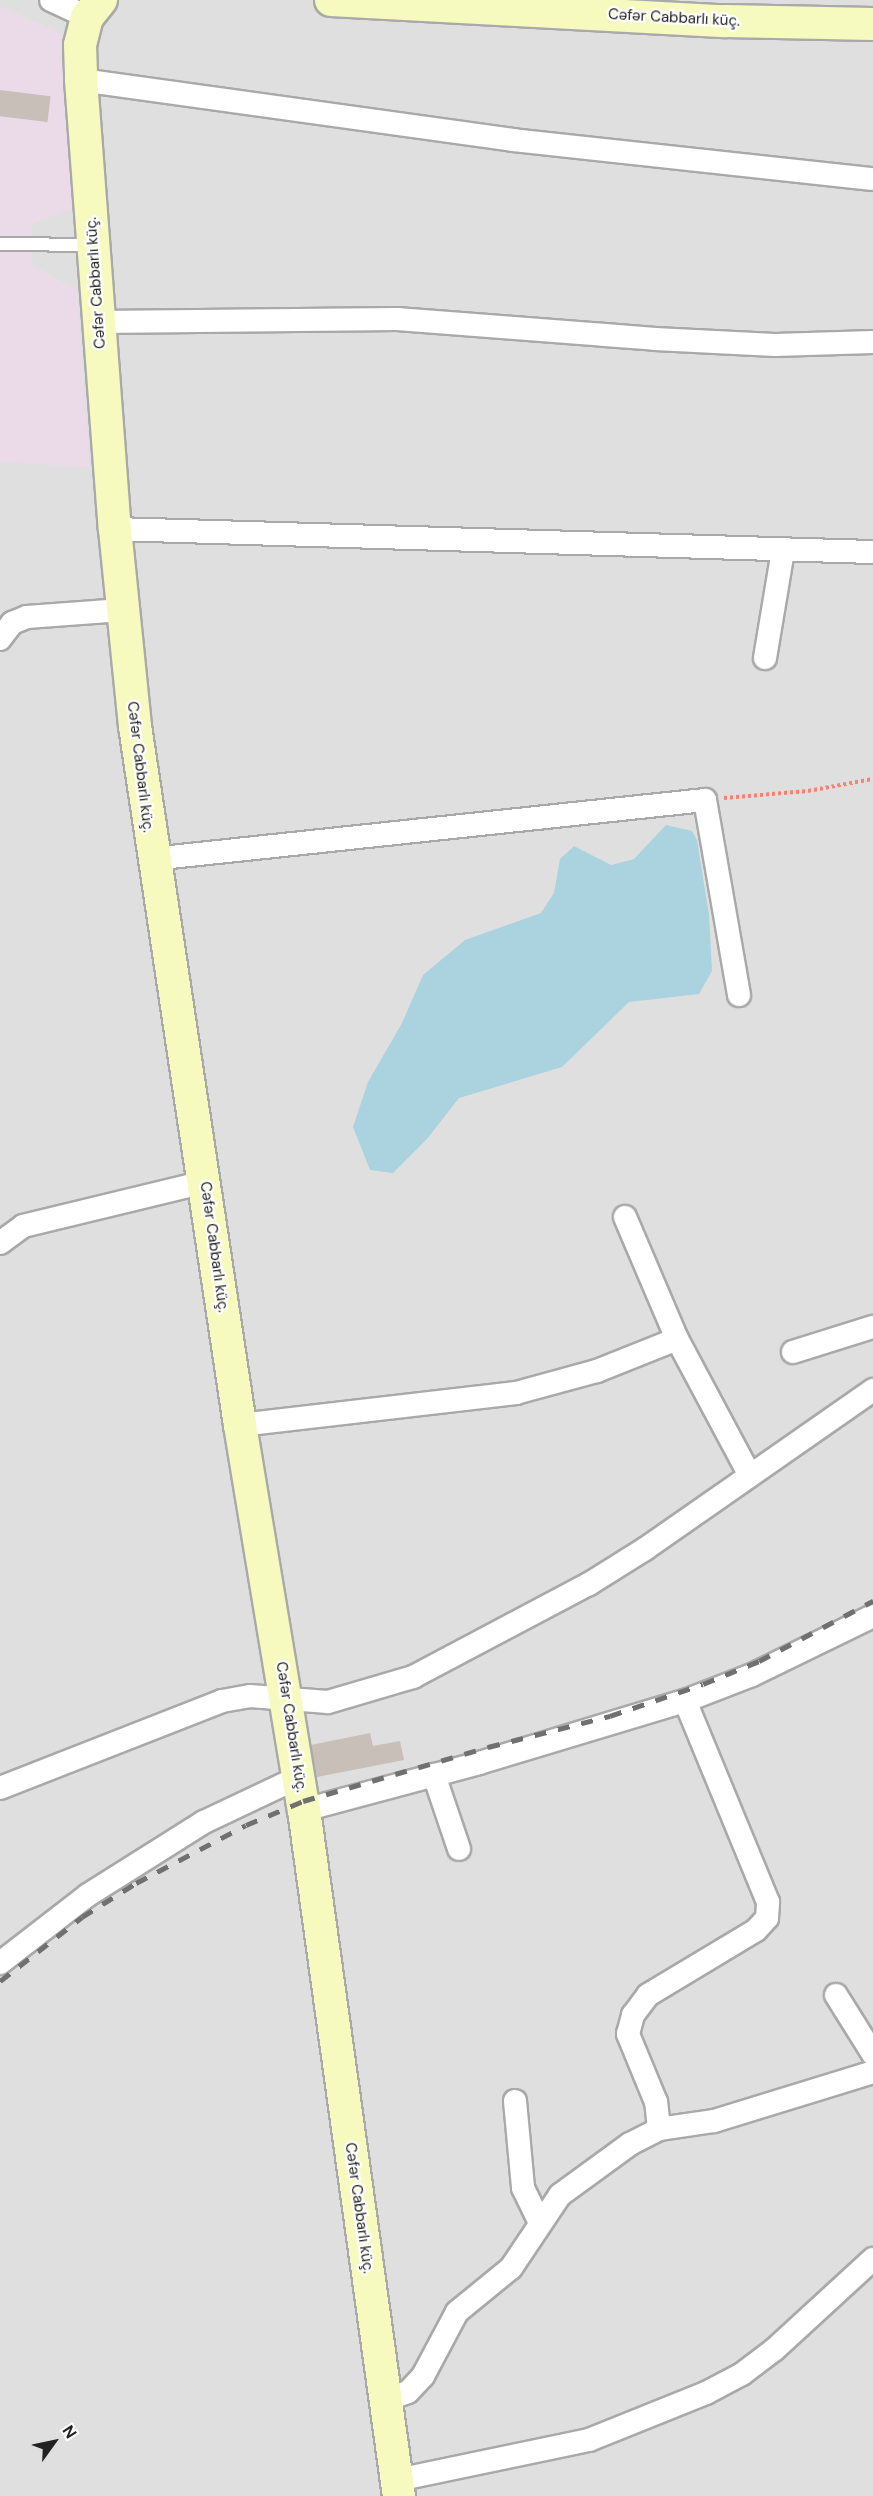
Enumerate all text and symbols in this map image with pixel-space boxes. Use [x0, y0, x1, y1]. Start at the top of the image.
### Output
street label: Cəfər Cabbarlı küç. [608, 6, 740, 30]
street label: Cəfər Cabbarlı küç. [82, 217, 110, 349]
street label: Cəfər Cabbarlı küç. [123, 700, 157, 834]
street label: Cəfər Cabbarlı küç. [196, 1180, 232, 1314]
street label: Cəfər Cabbarlı küç. [272, 1660, 310, 1794]
street label: Cəfər Cabbarlı küç. [341, 2141, 377, 2275]
north arrow [24, 2412, 84, 2472]
text: N [58, 2421, 81, 2443]

